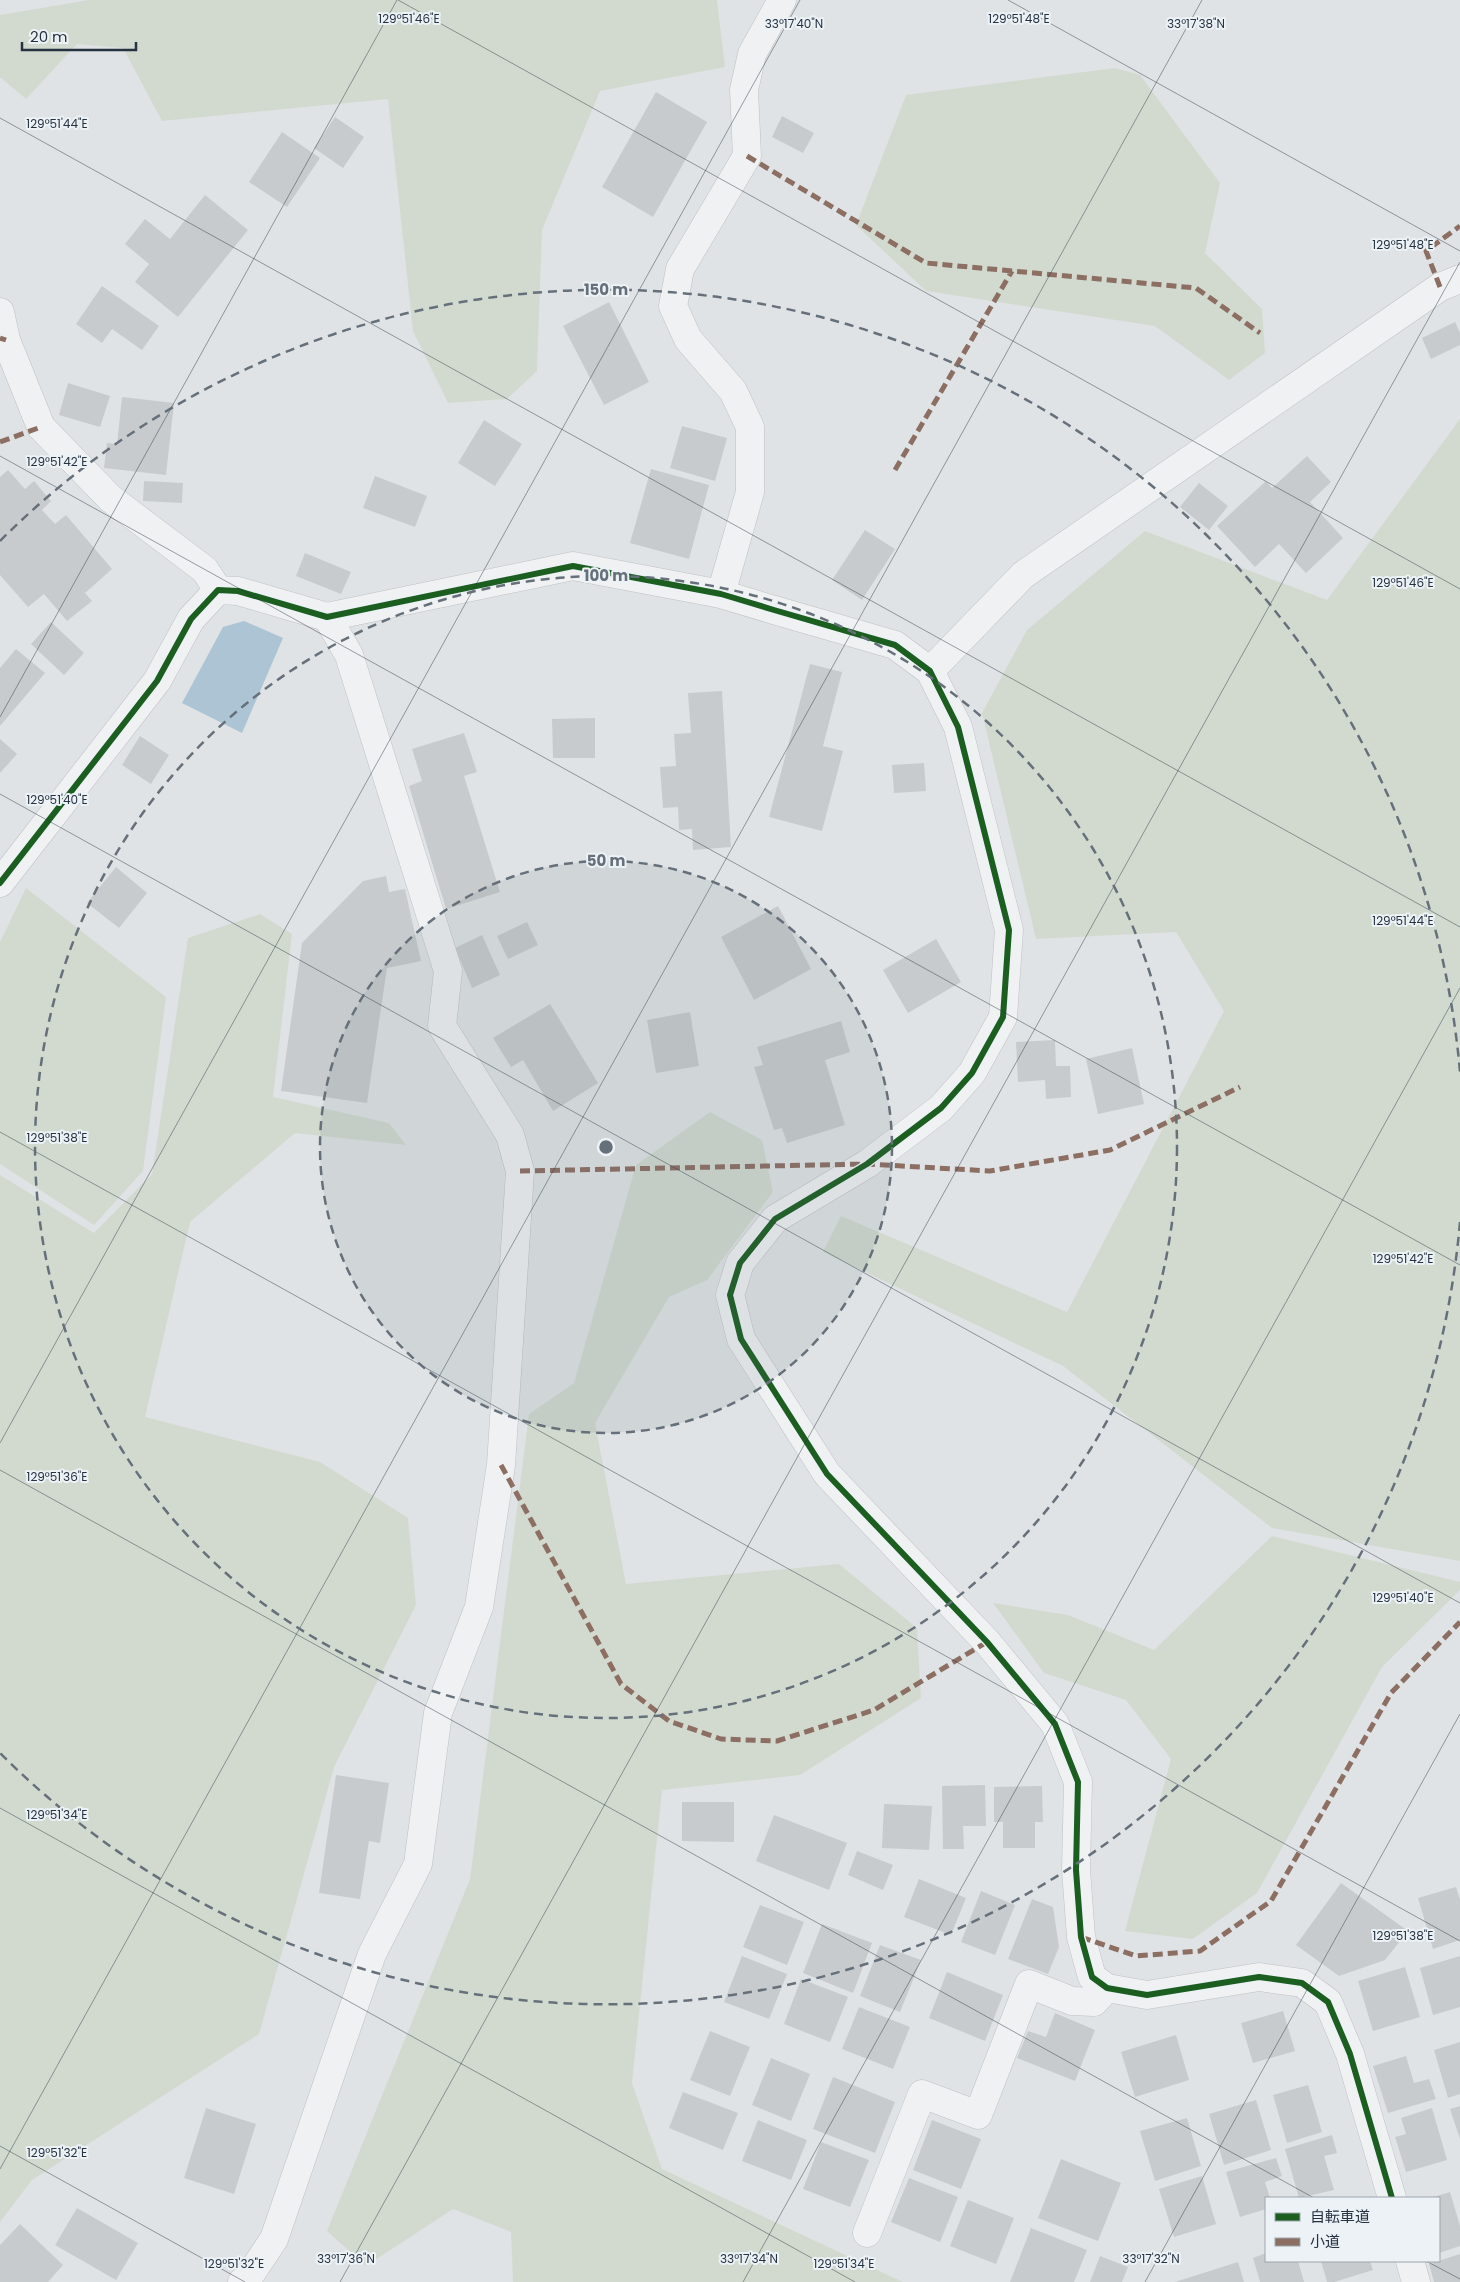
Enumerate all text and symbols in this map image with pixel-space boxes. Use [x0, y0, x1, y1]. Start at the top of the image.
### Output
text: 129°51'46"E [378, 10, 440, 27]
text: 129°51'48"E [988, 10, 1050, 27]
text: 33°17'40"N [765, 15, 823, 32]
text: 33°17'38"N [1167, 15, 1225, 32]
scale bar [22, 20, 136, 52]
text: 20 m [30, 26, 68, 47]
text: 129°51'44"E [26, 115, 88, 132]
text: 129°51'48"E [1372, 236, 1434, 253]
text: 150 m [584, 279, 628, 300]
text: 129°51'42"E [27, 453, 87, 470]
text: 100 m [584, 565, 628, 586]
text: 129°51'46"E [1372, 574, 1434, 591]
text: 129°51'40"E [26, 791, 88, 808]
text: 50 m [587, 850, 625, 871]
text: 129°51'44"E [1372, 912, 1434, 929]
text: 129°51'38"E [27, 1129, 87, 1146]
centre of rings [597, 1138, 615, 1156]
text: 129°51'42"E [1373, 1250, 1433, 1267]
text: 129°51'36"E [27, 1468, 87, 1485]
text: 129°51'40"E [1372, 1589, 1434, 1606]
text: 129°51'34"E [27, 1806, 87, 1823]
text: 129°51'38"E [1373, 1927, 1433, 1944]
text: 129°51'32"E [27, 2144, 87, 2161]
legend [1265, 2197, 1440, 2262]
text: 自転車道 [1310, 2206, 1370, 2227]
text: 小道 [1310, 2231, 1340, 2252]
text: 33°17'36"N [317, 2250, 375, 2267]
text: 33°17'34"N [720, 2250, 778, 2267]
text: 33°17'32"N [1122, 2250, 1180, 2267]
text: 129°51'32"E [204, 2255, 264, 2272]
text: 129°51'34"E [814, 2255, 874, 2272]

